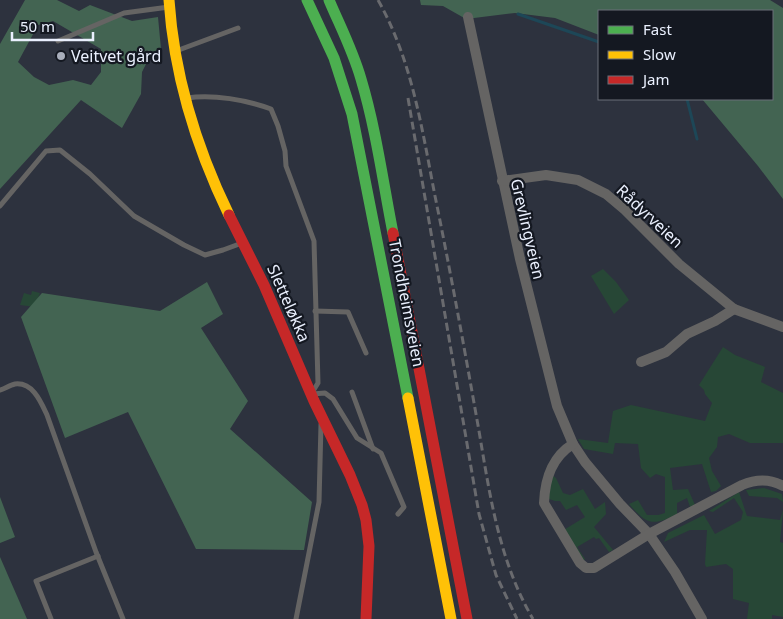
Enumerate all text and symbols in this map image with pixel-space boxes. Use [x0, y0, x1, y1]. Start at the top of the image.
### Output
scale bar [12, 10, 94, 42]
legend [598, 10, 773, 100]
text: 50 m [20, 16, 55, 36]
text: Fast [643, 19, 672, 39]
text: Slow [643, 44, 676, 64]
place label: Veitvet gård [71, 45, 161, 67]
marker: Veitvet gård [55, 50, 67, 62]
text: Jam [641, 69, 670, 89]
street label: Grevlingveien [506, 176, 550, 282]
street label: Rådyrveien [612, 179, 688, 253]
street label: Trondheimsveien [384, 237, 430, 369]
street label: Sletteløkka [262, 261, 316, 345]

